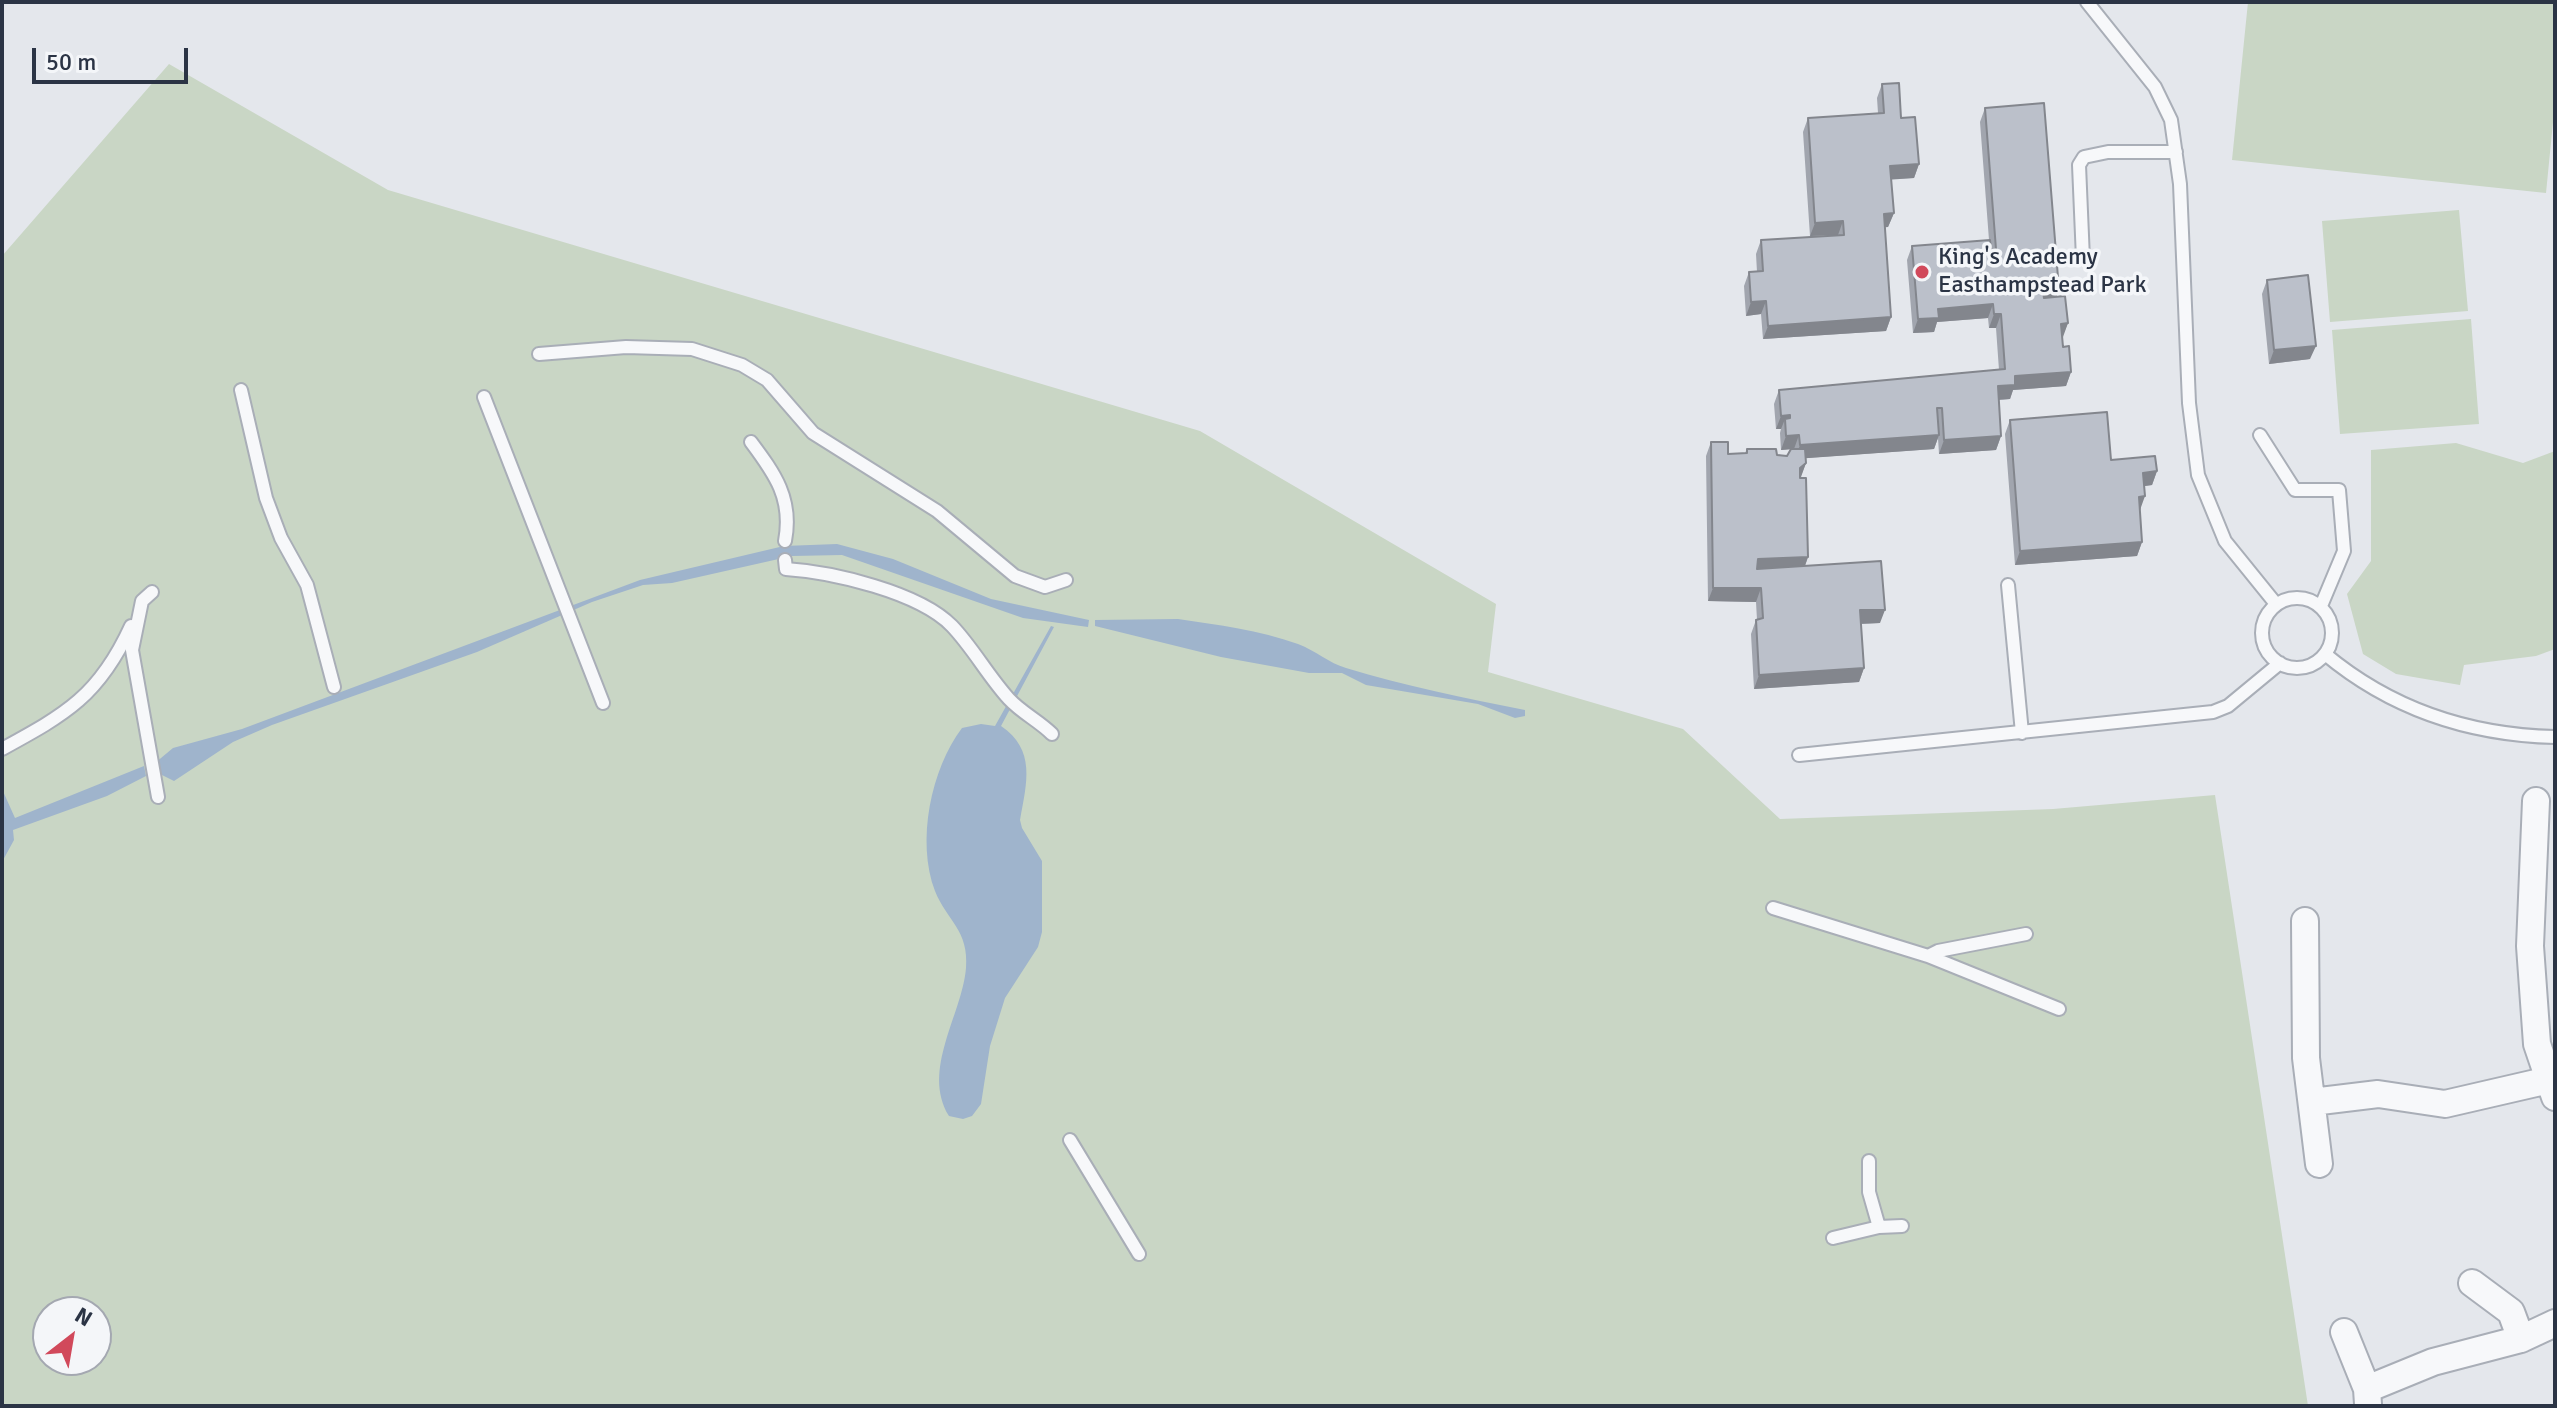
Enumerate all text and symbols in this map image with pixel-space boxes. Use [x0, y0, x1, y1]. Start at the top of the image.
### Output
scale bar [36, 32, 192, 82]
text: 50 m [46, 47, 96, 77]
place label: King's Academy Easthampstead Park [1938, 244, 2146, 300]
marker: King's Academy Easthampstead Park [1913, 263, 1931, 281]
north arrow [32, 1296, 112, 1376]
text: N [70, 1301, 97, 1332]

